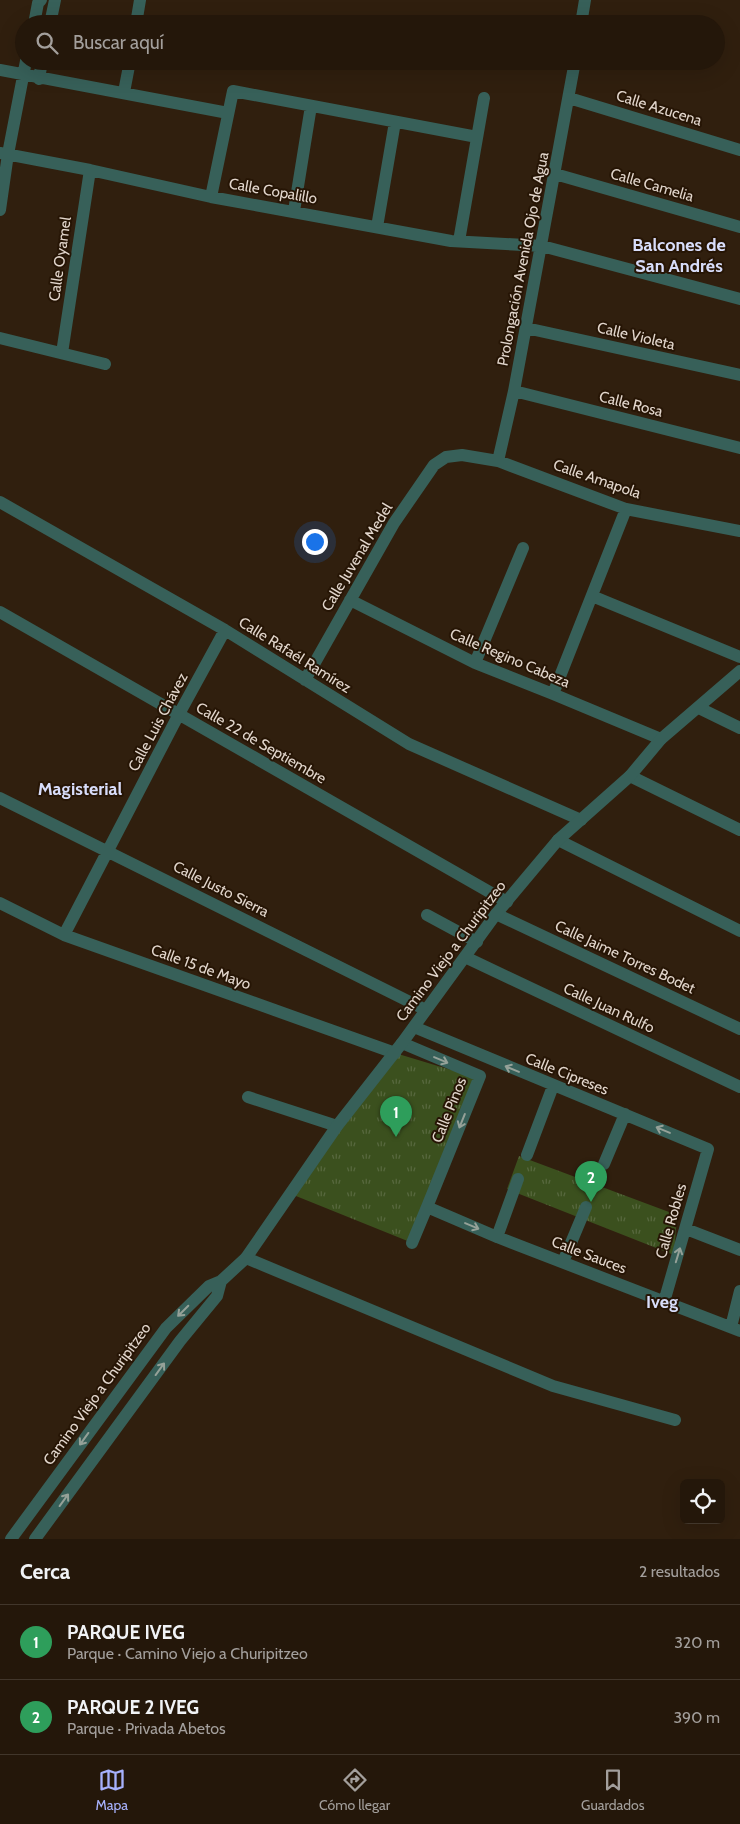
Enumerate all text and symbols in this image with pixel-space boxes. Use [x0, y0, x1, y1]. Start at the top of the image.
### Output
search box [15, 15, 725, 70]
icon: search [33, 29, 61, 57]
text: Buscar aquí [73, 31, 164, 54]
street label: Calle Azucena [614, 86, 705, 130]
street label: Prolongación Avenida Ojo de Agua [493, 150, 553, 367]
street label: Calle Camelia [608, 165, 696, 206]
street label: Calle Copalillo [227, 174, 319, 208]
street label: Calle Oyamel [45, 215, 75, 302]
district label: Balcones de San Andrés [632, 234, 726, 277]
street label: Calle Violeta [595, 318, 677, 354]
street label: Calle Rosa [597, 387, 665, 421]
street label: Calle Amapola [551, 456, 644, 503]
street label: Calle Juvenal Medel [318, 499, 397, 614]
your location [302, 529, 328, 555]
street label: Calle Rafaél Ramírez [235, 613, 355, 697]
street label: Calle Regino Cabeza [447, 625, 573, 692]
street label: Calle Luis Chávez [125, 670, 191, 774]
street label: Calle 22 de Septiembre [193, 698, 330, 788]
district label: Magisterial [38, 778, 123, 800]
street label: Calle Justo Sierra [170, 857, 273, 921]
street label: Camino Viejo a Churipitzeo [392, 877, 510, 1025]
street label: Calle Jaime Torres Bodet [552, 917, 698, 997]
street label: Calle 15 de Mayo [149, 941, 253, 993]
street label: Calle Juan Rulfo [561, 979, 657, 1037]
street label: Calle Cipreses [523, 1049, 611, 1099]
one-way arrow [433, 1055, 448, 1065]
one-way arrow [505, 1064, 520, 1073]
street label: Calle Pinos [428, 1075, 470, 1145]
pin: 1 [380, 1096, 412, 1137]
one-way arrow [457, 1113, 466, 1128]
one-way arrow [656, 1125, 671, 1135]
pin: 2 [575, 1161, 607, 1202]
street label: Calle Robles [652, 1181, 690, 1261]
one-way arrow [464, 1222, 479, 1232]
street label: Calle Sauces [549, 1232, 629, 1278]
one-way arrow [673, 1247, 683, 1263]
district label: Iveg [646, 1291, 678, 1313]
one-way arrow [177, 1305, 189, 1317]
street label: Camino Viejo a Churipitzeo [39, 1319, 155, 1469]
one-way arrow [154, 1362, 165, 1376]
one-way arrow [79, 1432, 89, 1446]
map controls [680, 1479, 725, 1524]
button: locate [680, 1479, 725, 1524]
one-way arrow [58, 1494, 69, 1507]
text: Cerca [20, 1559, 70, 1584]
text: 2 resultados [639, 1562, 720, 1581]
text: PARQUE IVEG [67, 1621, 185, 1644]
text: 1 [33, 1633, 39, 1652]
text: 320 m [674, 1633, 720, 1652]
text: Parque · Camino Viejo a Churipitzeo [67, 1644, 308, 1663]
text: PARQUE 2 IVEG [67, 1696, 199, 1719]
text: 2 [32, 1708, 40, 1727]
text: 390 m [673, 1708, 720, 1727]
text: Parque · Privada Abetos [67, 1719, 226, 1738]
tab: Mapa [96, 1766, 128, 1814]
tab: Cómo llegar [319, 1766, 390, 1814]
tab: Guardados [581, 1766, 644, 1814]

